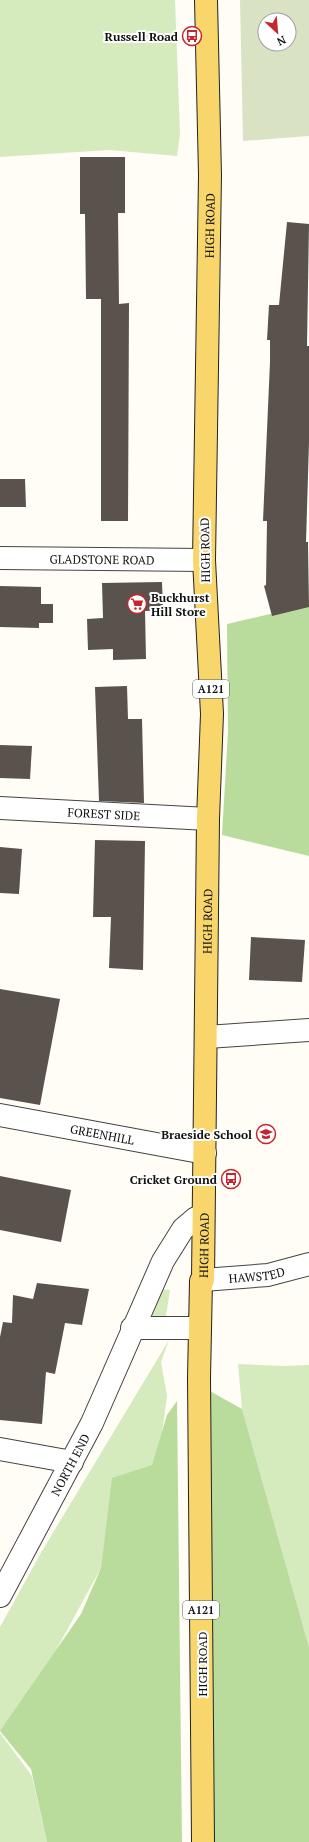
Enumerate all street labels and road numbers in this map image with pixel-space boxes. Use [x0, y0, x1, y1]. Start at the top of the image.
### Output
street label: HIGH ROAD [201, 193, 217, 258]
street label: HIGH ROAD [197, 517, 213, 583]
street label: GLADSTONE ROAD [49, 551, 155, 567]
road number: A121 [193, 680, 229, 698]
street label: FOREST SIDE [67, 804, 141, 823]
street label: HIGH ROAD [199, 889, 215, 954]
street label: GREENHILL [69, 1121, 136, 1147]
street label: HIGH ROAD [196, 1213, 211, 1278]
street label: HAWSTED [228, 1263, 286, 1286]
street label: NORTH END [47, 1431, 93, 1498]
road number: A121 [183, 1601, 219, 1619]
street label: HIGH ROAD [195, 1631, 210, 1697]

